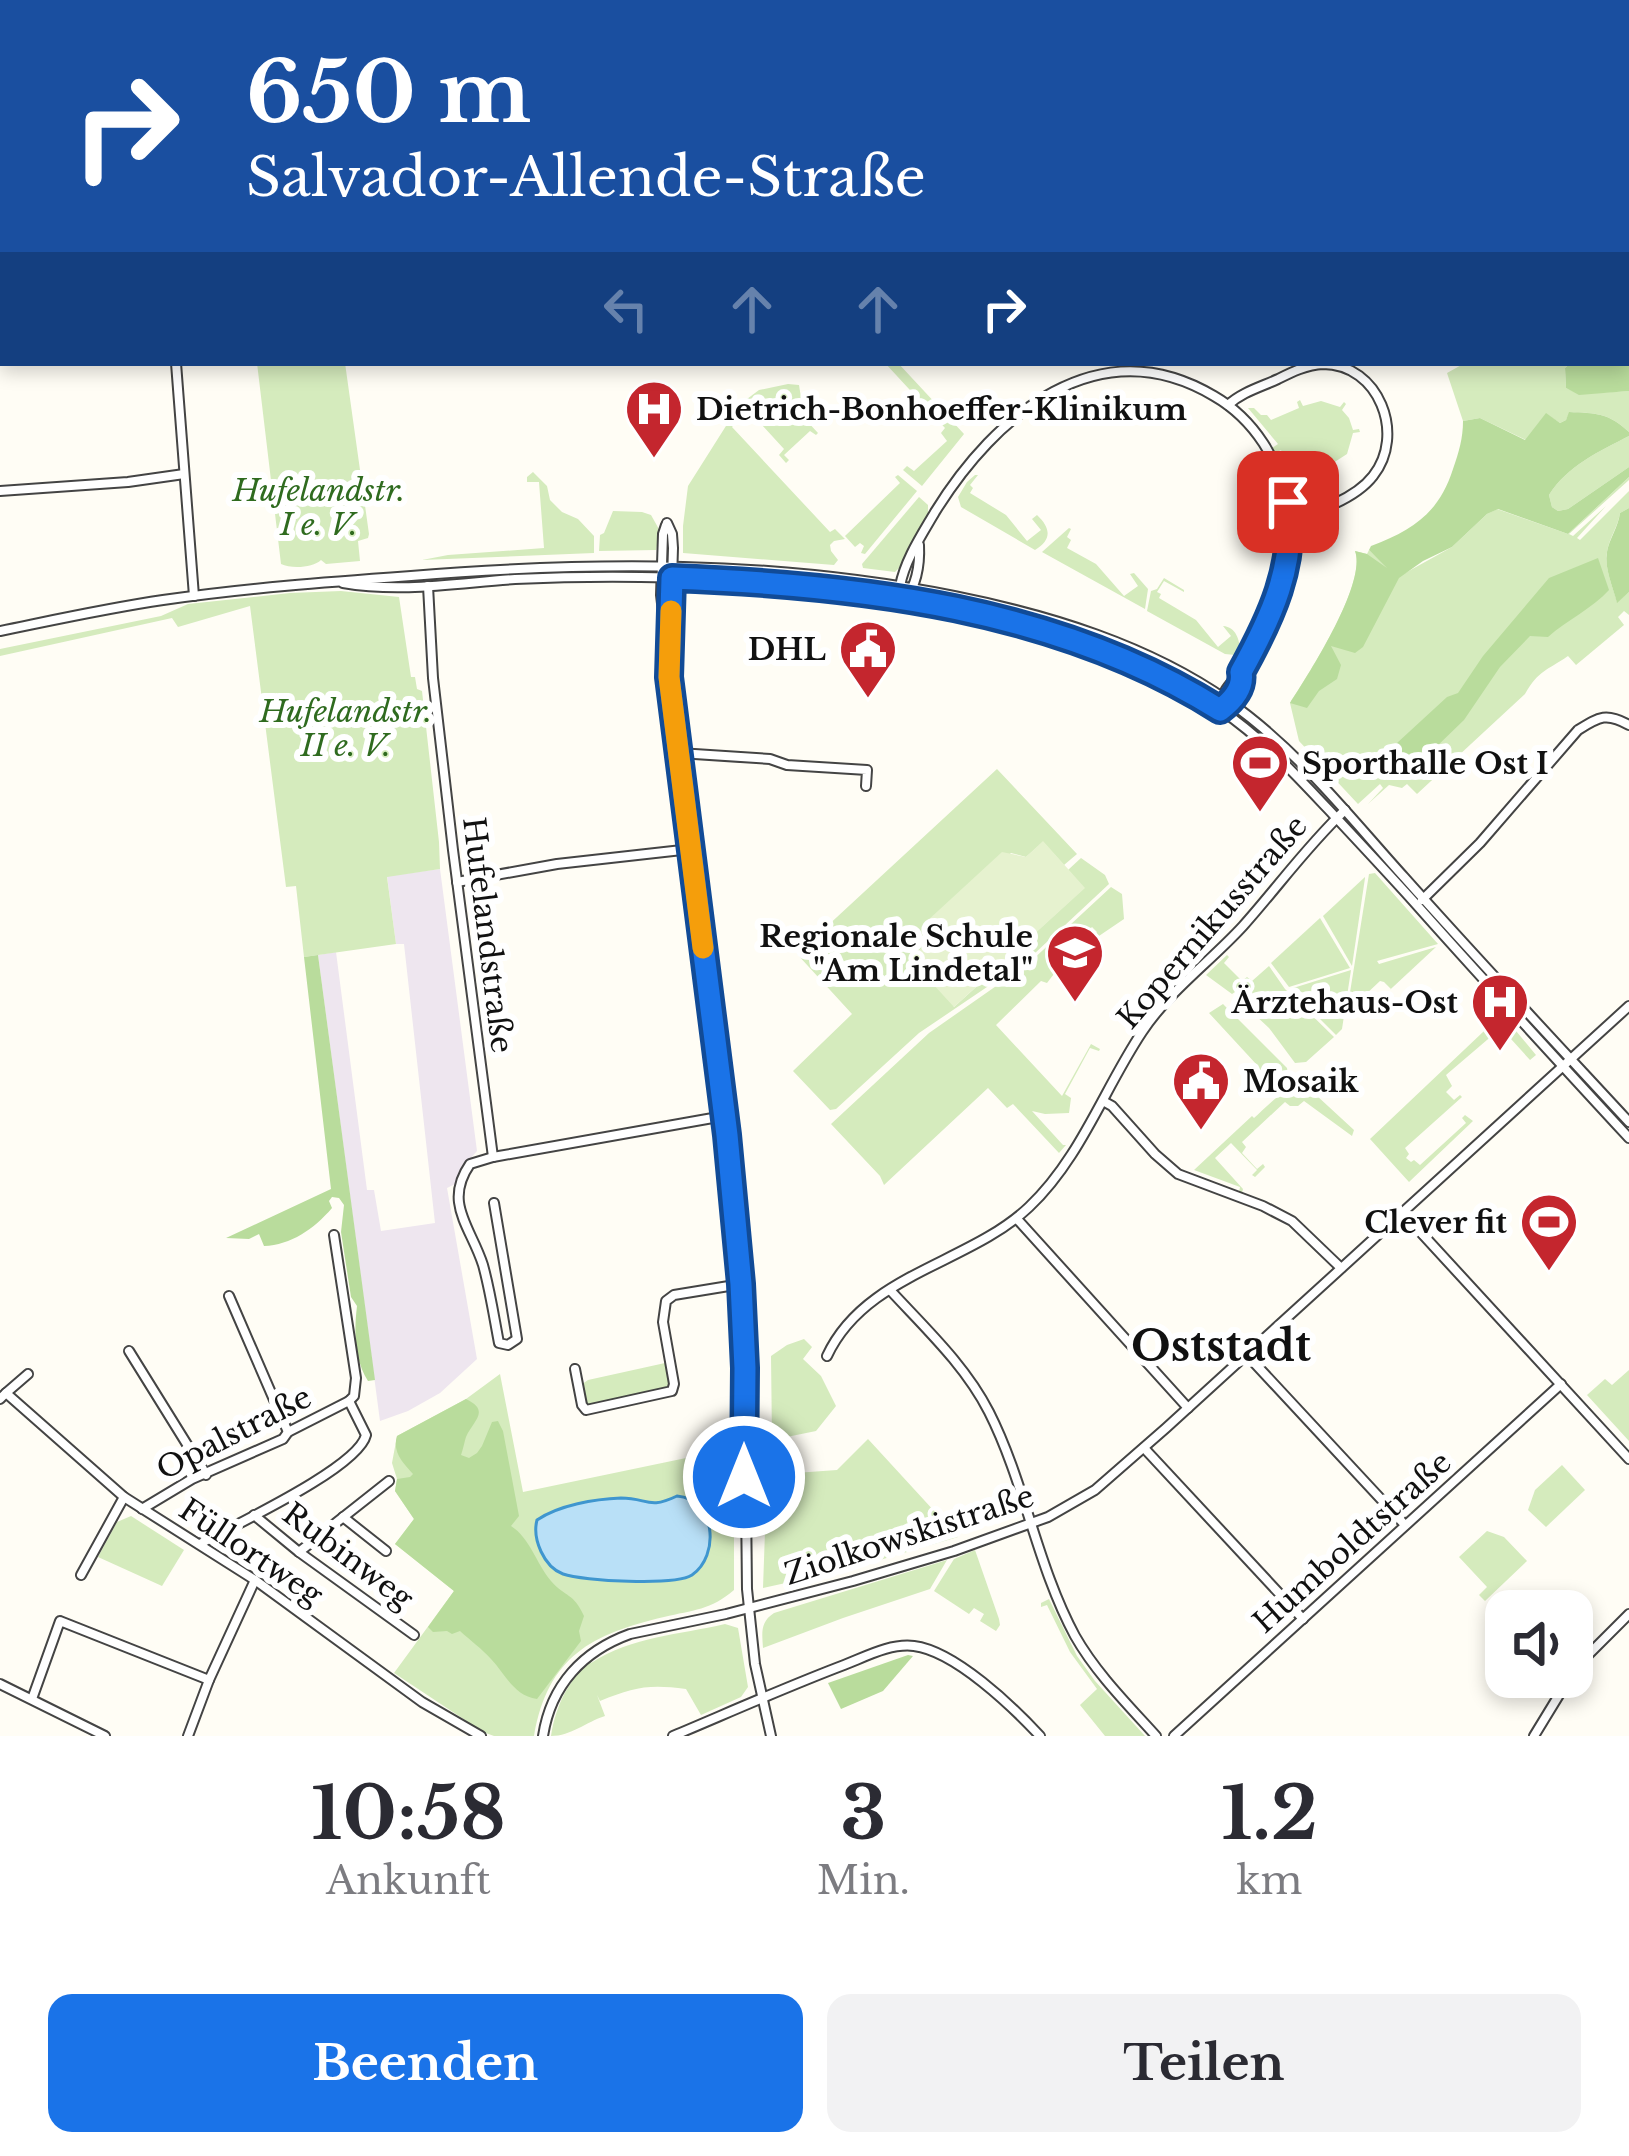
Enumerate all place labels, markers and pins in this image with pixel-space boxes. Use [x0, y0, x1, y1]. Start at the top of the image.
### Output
hospital icon: Dietrich-Bonhoeffer-Klinikum [623, 378, 685, 460]
place label: Dietrich-Bonhoeffer-Klinikum [696, 391, 1187, 428]
pin [1237, 451, 1339, 553]
public building icon: DHL [837, 618, 899, 700]
place label: DHL [748, 631, 826, 668]
sports icon: Sporthalle Ost I [1229, 732, 1291, 814]
place label: Sporthalle Ost I [1302, 745, 1549, 782]
place label: Regionale Schule "Am Lindetal" [759, 918, 1033, 989]
school or university icon: Regionale Schule "Am Lindetal" [1044, 922, 1106, 1004]
hospital icon: Ärztehaus-Ost [1469, 971, 1531, 1053]
place label: Ärztehaus-Ost [1231, 984, 1459, 1021]
public building icon: Mosaik [1170, 1050, 1232, 1132]
place label: Mosaik [1243, 1063, 1359, 1100]
sports icon: Clever fit [1518, 1191, 1580, 1273]
place label: Clever fit [1364, 1204, 1508, 1241]

